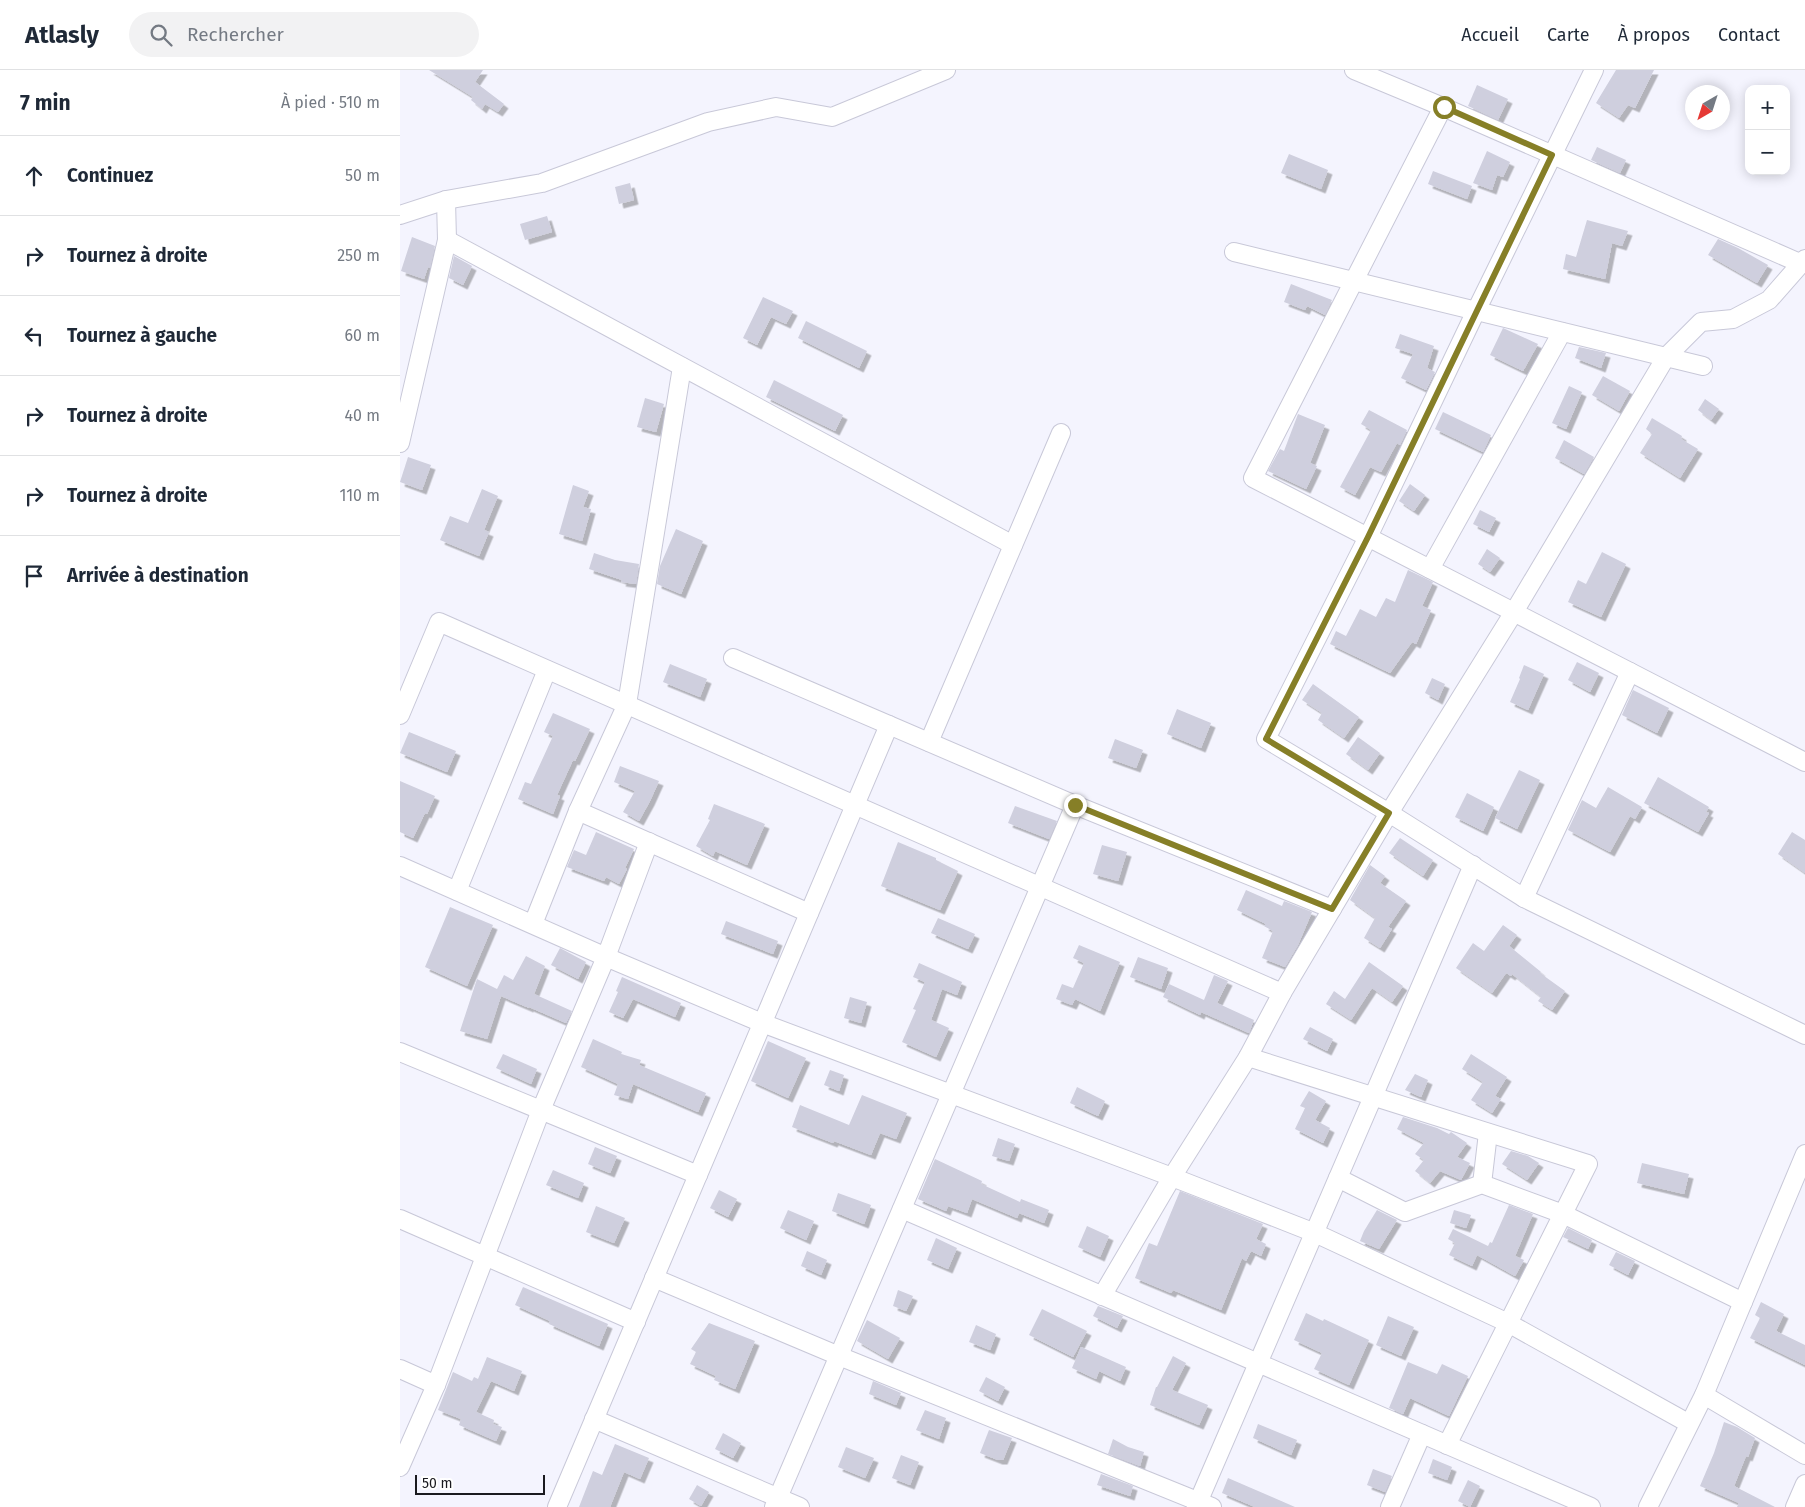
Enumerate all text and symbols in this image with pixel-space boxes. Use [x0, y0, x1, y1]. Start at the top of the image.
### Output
search box [129, 12, 479, 57]
text: Atlasly [25, 21, 99, 49]
icon: search [147, 21, 175, 49]
text: Rechercher [187, 23, 284, 46]
text: Accueil [1461, 24, 1519, 46]
text: Carte [1547, 24, 1590, 46]
text: À propos [1618, 24, 1690, 46]
text: Contact [1718, 24, 1780, 46]
north arrow [1685, 85, 1730, 130]
map controls [1745, 85, 1790, 175]
button: + [1745, 85, 1790, 130]
text: 7 min [20, 90, 71, 116]
text: À pied · 510 m [281, 93, 380, 112]
route start [1433, 96, 1456, 119]
button: − [1745, 130, 1790, 175]
icon: ahead [20, 162, 48, 190]
text: Continuez [67, 164, 153, 187]
text: 50 m [345, 166, 380, 185]
icon: right [20, 242, 48, 270]
text: Tournez à droite [67, 244, 208, 267]
text: 250 m [337, 246, 380, 265]
icon: left [20, 322, 48, 350]
text: Tournez à gauche [67, 324, 217, 347]
text: 60 m [345, 326, 380, 345]
icon: right [20, 402, 48, 430]
text: Tournez à droite [67, 404, 208, 427]
text: 40 m [345, 406, 380, 425]
icon: right [20, 482, 48, 510]
text: Tournez à droite [67, 484, 208, 507]
text: 110 m [339, 486, 380, 505]
icon: arrive [20, 562, 48, 590]
text: Arrivée à destination [67, 564, 249, 587]
route end [1064, 794, 1087, 817]
scale bar [415, 1472, 545, 1495]
text: 50 m [422, 1475, 453, 1492]

